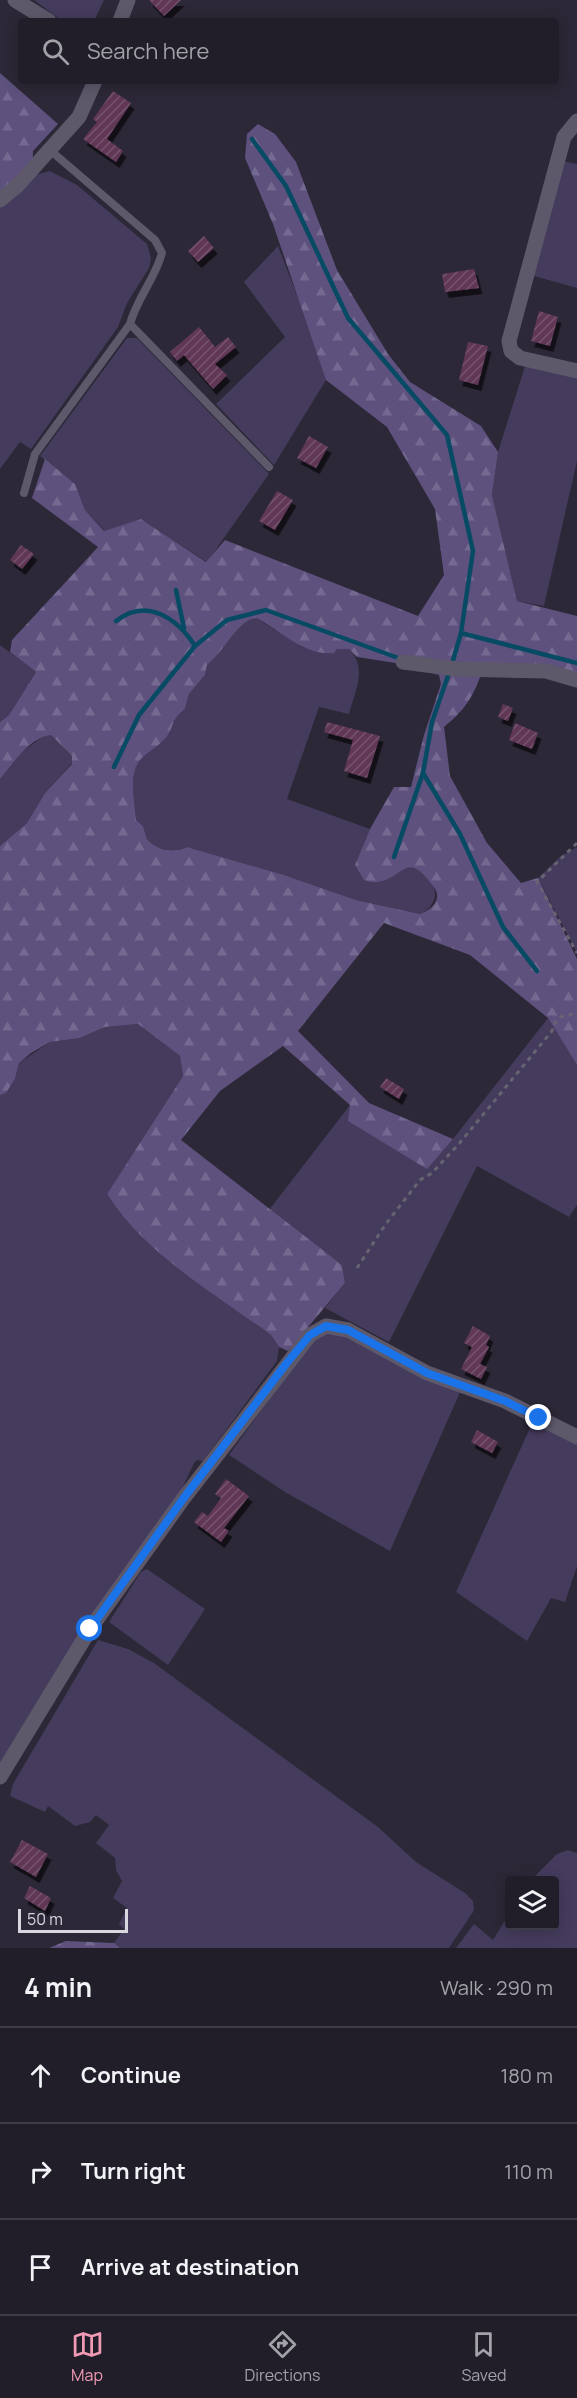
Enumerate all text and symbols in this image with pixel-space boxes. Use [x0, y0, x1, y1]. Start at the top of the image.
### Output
search box [18, 18, 559, 84]
icon: search [39, 35, 72, 68]
text: Search here [87, 36, 209, 66]
route end [525, 1404, 551, 1430]
route start [76, 1615, 102, 1641]
map controls [505, 1876, 559, 1930]
button: layers [505, 1876, 559, 1930]
scale bar [18, 1906, 128, 1934]
text: 50 m [27, 1908, 63, 1930]
text: 4 min [24, 1969, 92, 2005]
text: Walk · 290 m [440, 1974, 553, 2001]
icon: ahead [24, 2059, 57, 2092]
text: Continue [81, 2060, 181, 2090]
text: 180 m [500, 2062, 553, 2089]
icon: right [24, 2155, 57, 2188]
text: Turn right [81, 2156, 186, 2186]
text: 110 m [504, 2158, 553, 2185]
icon: arrive [24, 2251, 57, 2284]
text: Arrive at destination [81, 2252, 299, 2282]
tab: Map [71, 2328, 104, 2386]
tab: Directions [245, 2328, 320, 2386]
tab: Saved [461, 2328, 506, 2386]

